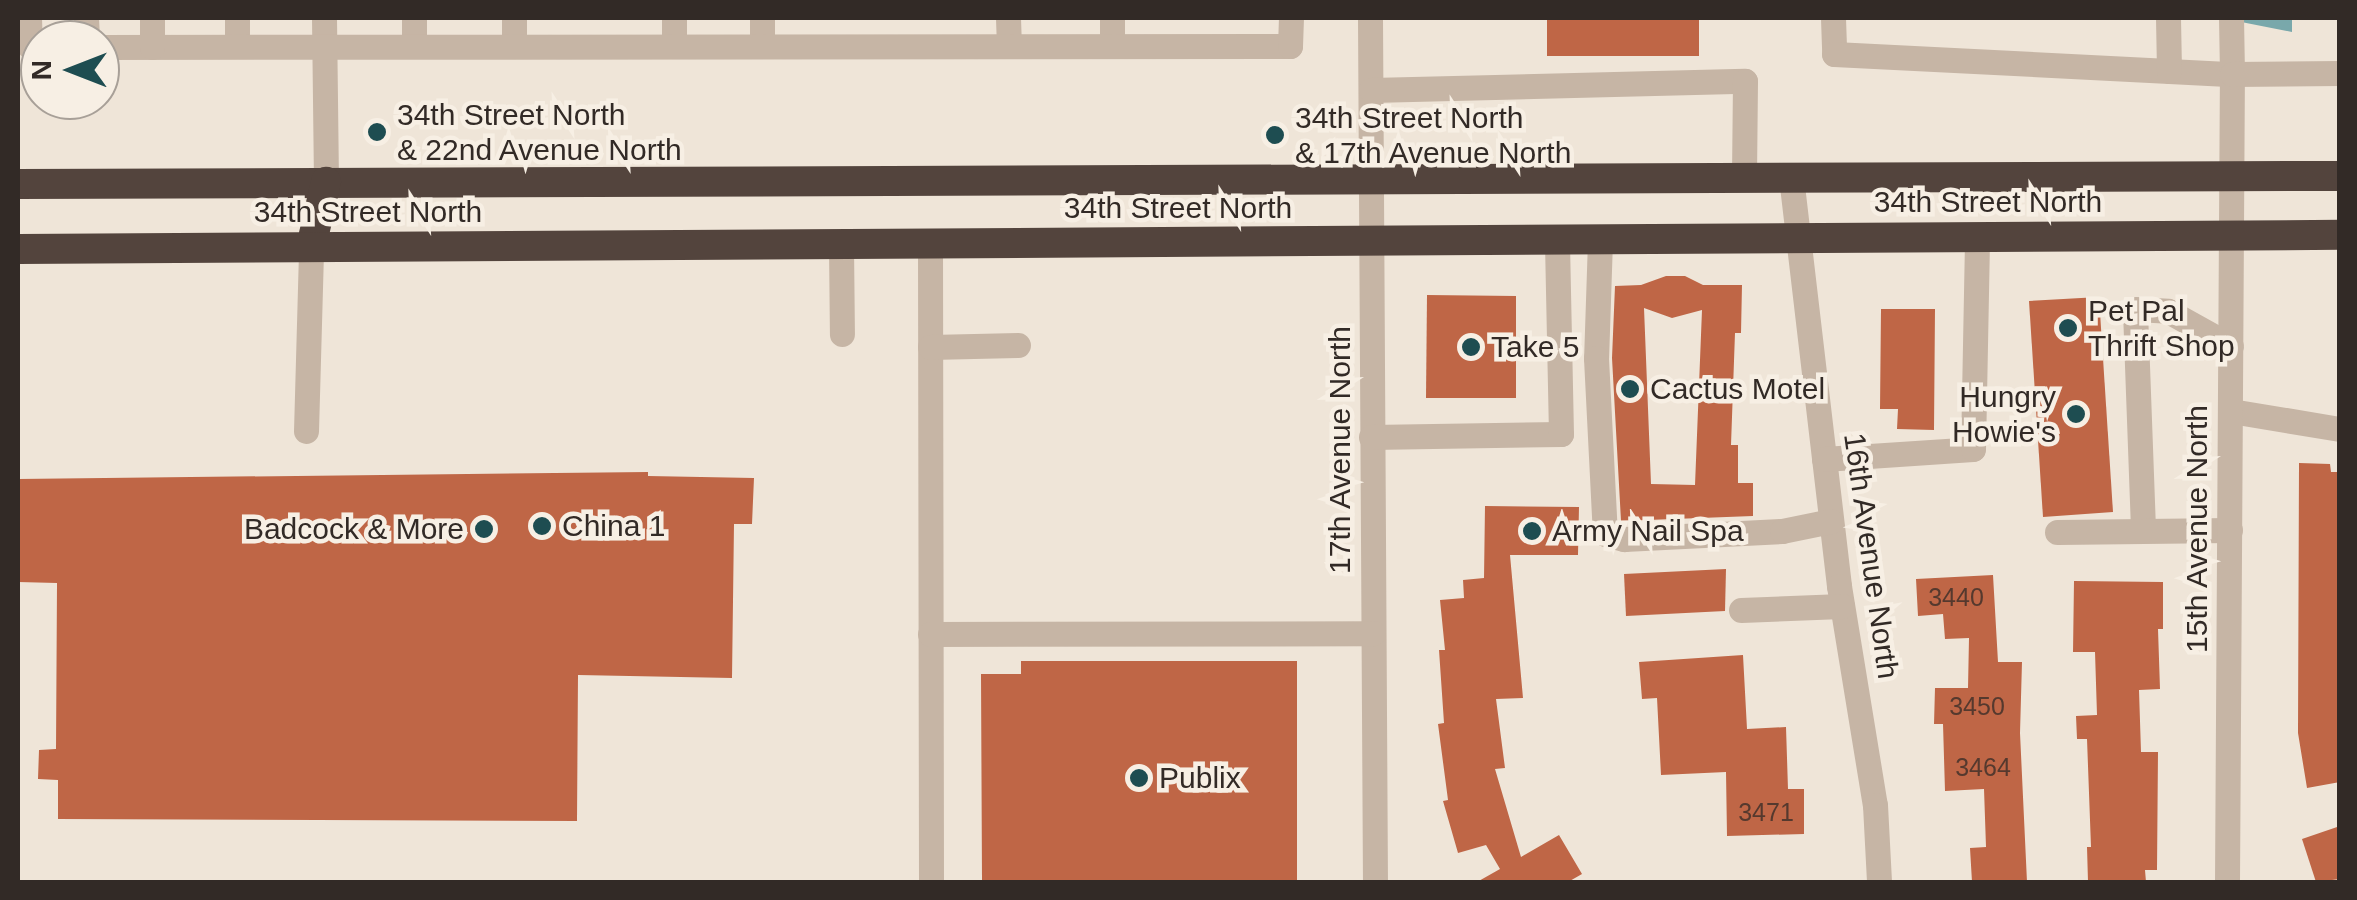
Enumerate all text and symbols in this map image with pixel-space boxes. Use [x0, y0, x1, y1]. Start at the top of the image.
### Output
north arrow [20, 20, 120, 120]
text: N [26, 60, 57, 80]
place label: 34th Street North & 22nd Avenue North [397, 97, 683, 168]
place label: 34th Street North & 17th Avenue North [1295, 100, 1573, 170]
marker: 34th Street North & 22nd Avenue North [366, 121, 388, 143]
marker: 34th Street North & 17th Avenue North [1264, 124, 1286, 146]
street label: 34th Street North [1874, 184, 2102, 220]
street label: 34th Street North [1064, 190, 1292, 226]
street label: 34th Street North [254, 194, 482, 230]
place label: Pet Pal Thrift Shop [2088, 293, 2235, 364]
marker: Pet Pal Thrift Shop [2057, 317, 2079, 339]
street label: 17th Avenue North [1322, 325, 1358, 575]
place label: Take 5 [1491, 329, 1579, 365]
marker: Take 5 [1460, 336, 1482, 358]
place label: Cactus Motel [1650, 371, 1825, 407]
marker: Cactus Motel [1619, 378, 1641, 400]
place label: Hungry Howie's [1952, 379, 2056, 450]
marker: Hungry Howie's [2065, 403, 2087, 425]
street label: 15th Avenue North [2179, 404, 2215, 654]
street label: 16th Avenue North [1836, 430, 1906, 682]
place label: China 1 [562, 508, 665, 544]
place label: Badcock & More [244, 511, 464, 547]
place label: Army Nail Spa [1552, 513, 1744, 549]
marker: China 1 [531, 515, 553, 537]
marker: Badcock & More [473, 518, 495, 540]
marker: Army Nail Spa [1521, 520, 1543, 542]
house number: 3440 [1928, 582, 1984, 612]
house number: 3450 [1949, 691, 2005, 721]
house number: 3464 [1955, 752, 2011, 782]
place label: Publix [1159, 760, 1241, 796]
marker: Publix [1128, 767, 1150, 789]
house number: 3471 [1738, 797, 1794, 827]

